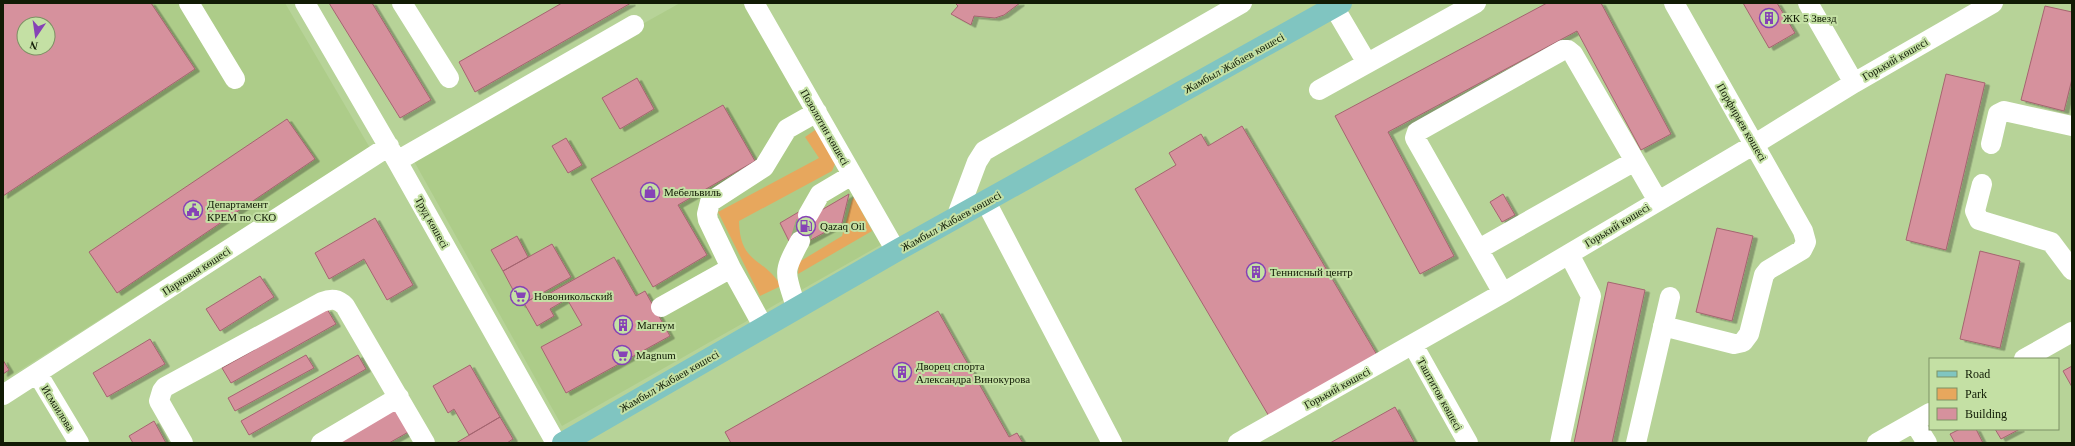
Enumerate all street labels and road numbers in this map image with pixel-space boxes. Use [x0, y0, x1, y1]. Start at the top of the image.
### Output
street label: Жамбыл Жабаев көшесі [1182, 30, 1286, 96]
street label: Горький көшесі [1860, 35, 1930, 83]
street label: Порфирьев көшесі [1715, 81, 1769, 163]
street label: Позолотин көшесі [798, 87, 852, 167]
street label: Жамбыл Жабаев көшесі [899, 188, 1003, 254]
street label: Труд көшесі [413, 194, 451, 250]
street label: Горький көшесі [1582, 201, 1652, 249]
street label: Парковая көшесі [160, 245, 232, 297]
street label: Жамбыл Жабаев көшесі [617, 348, 721, 414]
street label: Таштитов көшесі [1415, 356, 1465, 432]
street label: Горький көшесі [1302, 365, 1372, 411]
street label: Исмаилова [39, 383, 77, 433]

